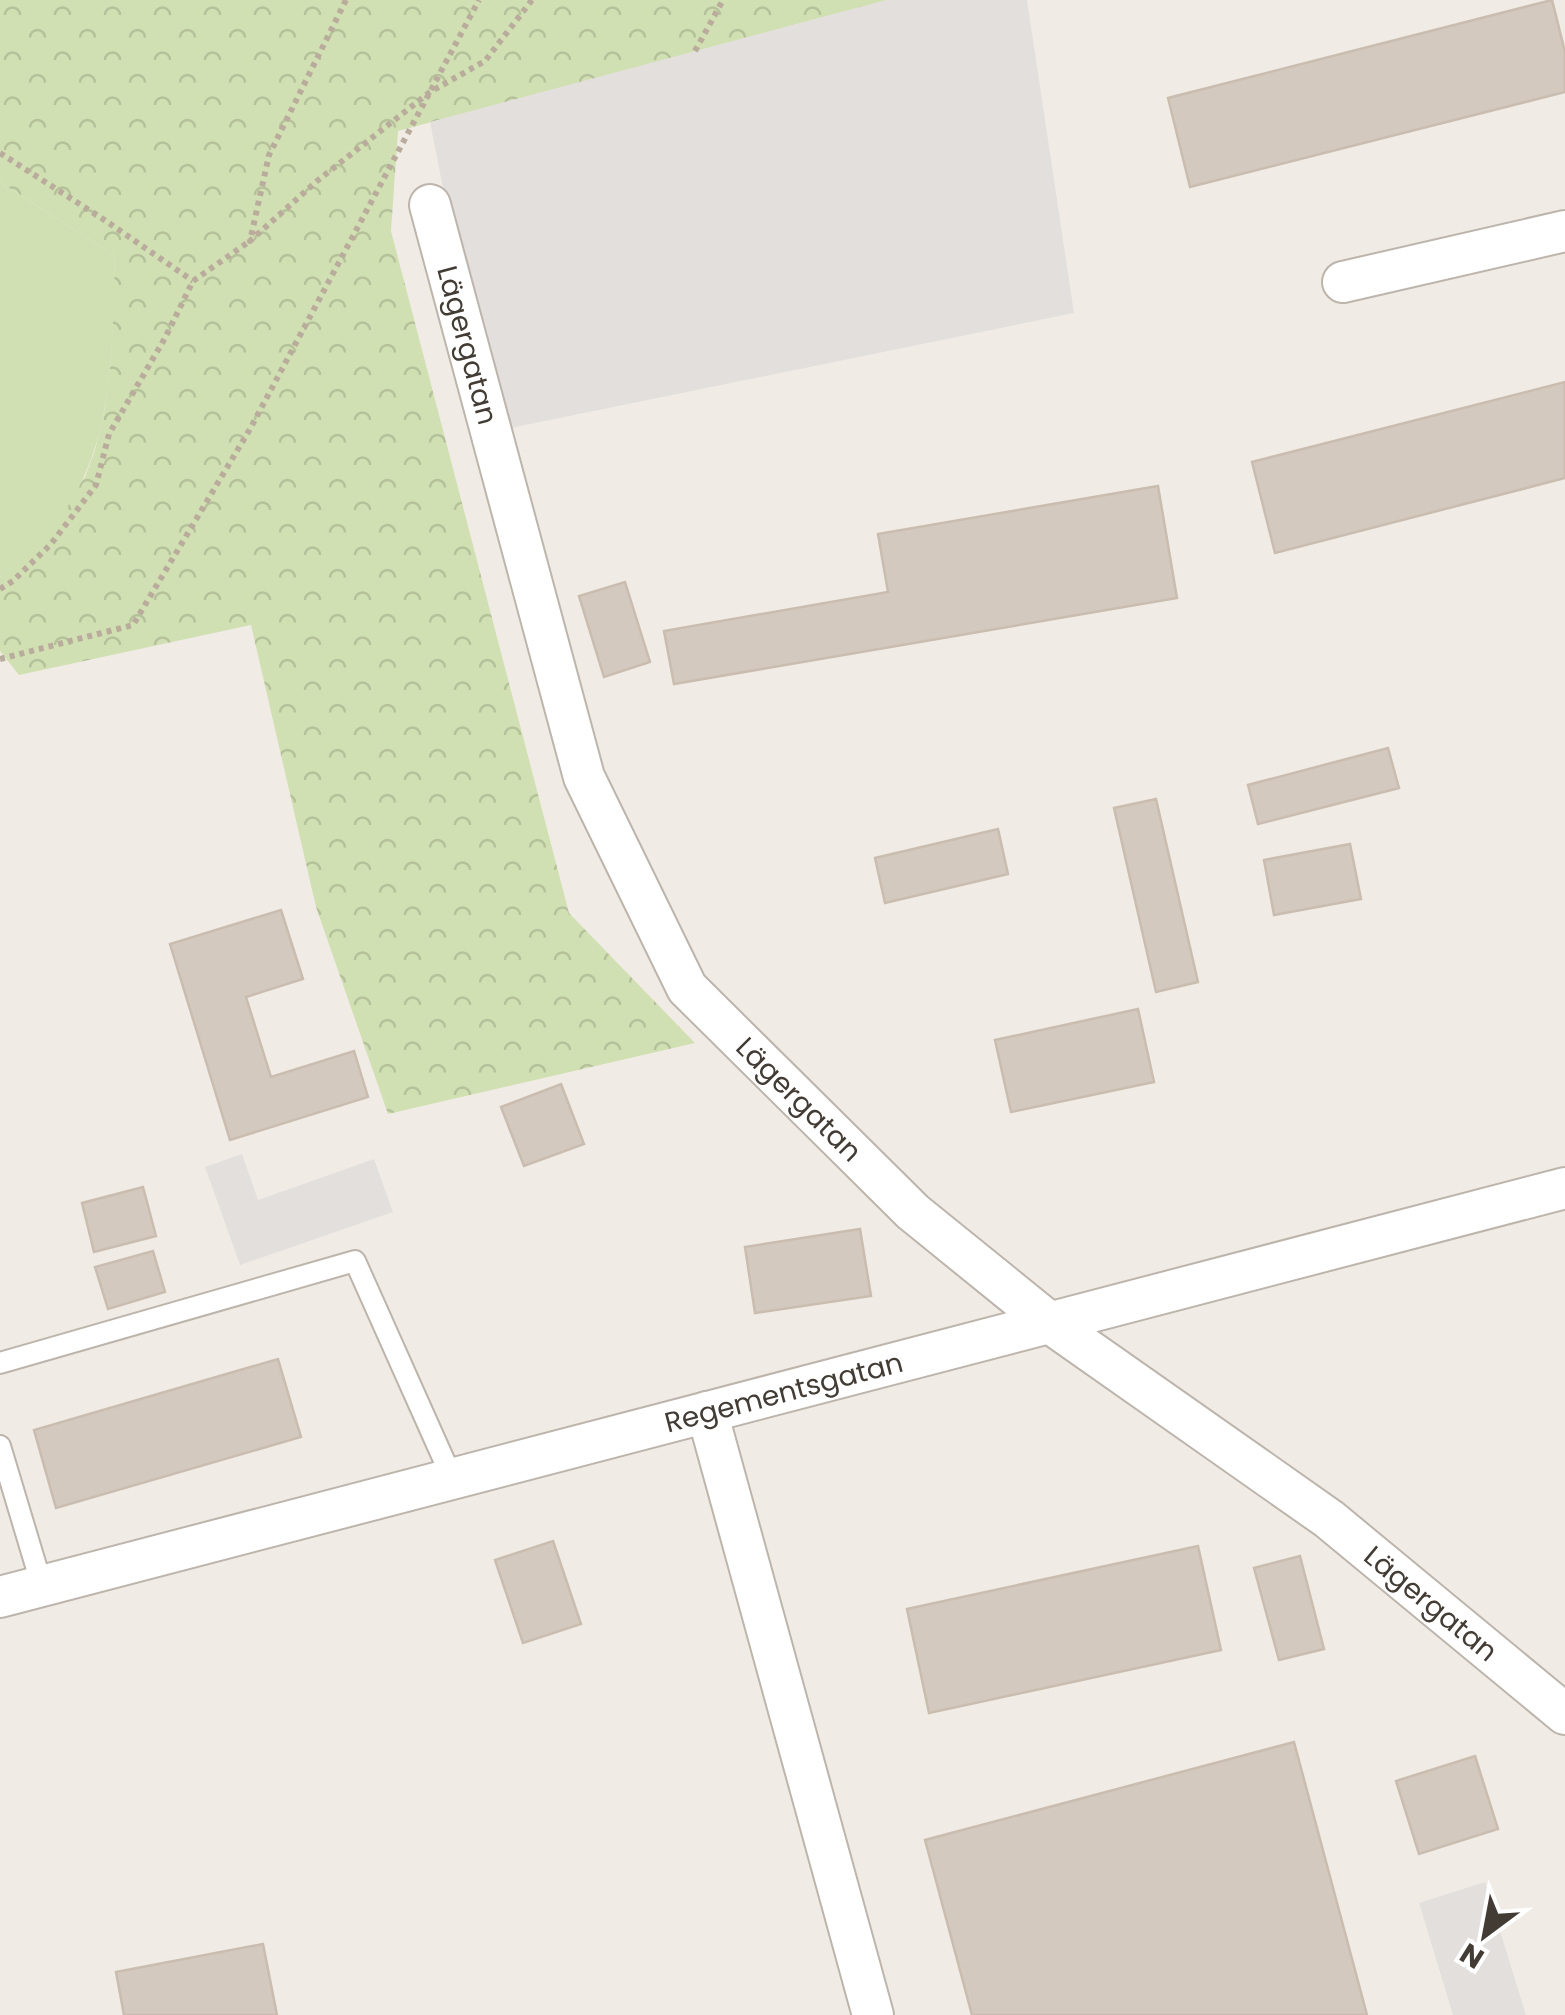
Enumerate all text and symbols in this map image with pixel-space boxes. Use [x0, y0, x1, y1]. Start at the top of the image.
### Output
street label: Lägergatan [428, 261, 508, 429]
street label: Lägergatan [728, 1028, 871, 1170]
street label: Regementsgatan [660, 1342, 907, 1442]
street label: Lägergatan [1356, 1536, 1506, 1670]
north arrow [1435, 1885, 1535, 1985]
text: N [1453, 1934, 1491, 1978]

